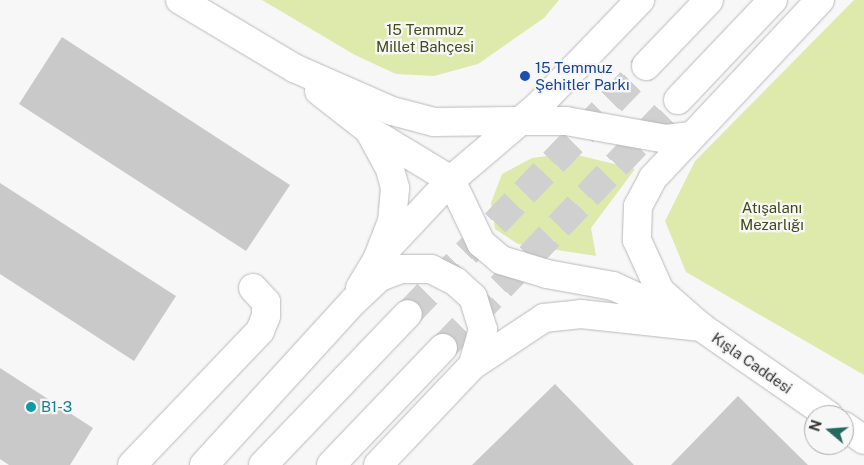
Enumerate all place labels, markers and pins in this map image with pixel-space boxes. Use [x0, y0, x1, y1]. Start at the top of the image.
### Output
place label: 15 Temmuz Şehitler Parkı [535, 58, 630, 93]
marker: 15 Temmuz Şehitler Parkı [519, 70, 531, 82]
place label: B1-3 [41, 398, 72, 416]
marker: B1-3 [25, 401, 37, 413]

